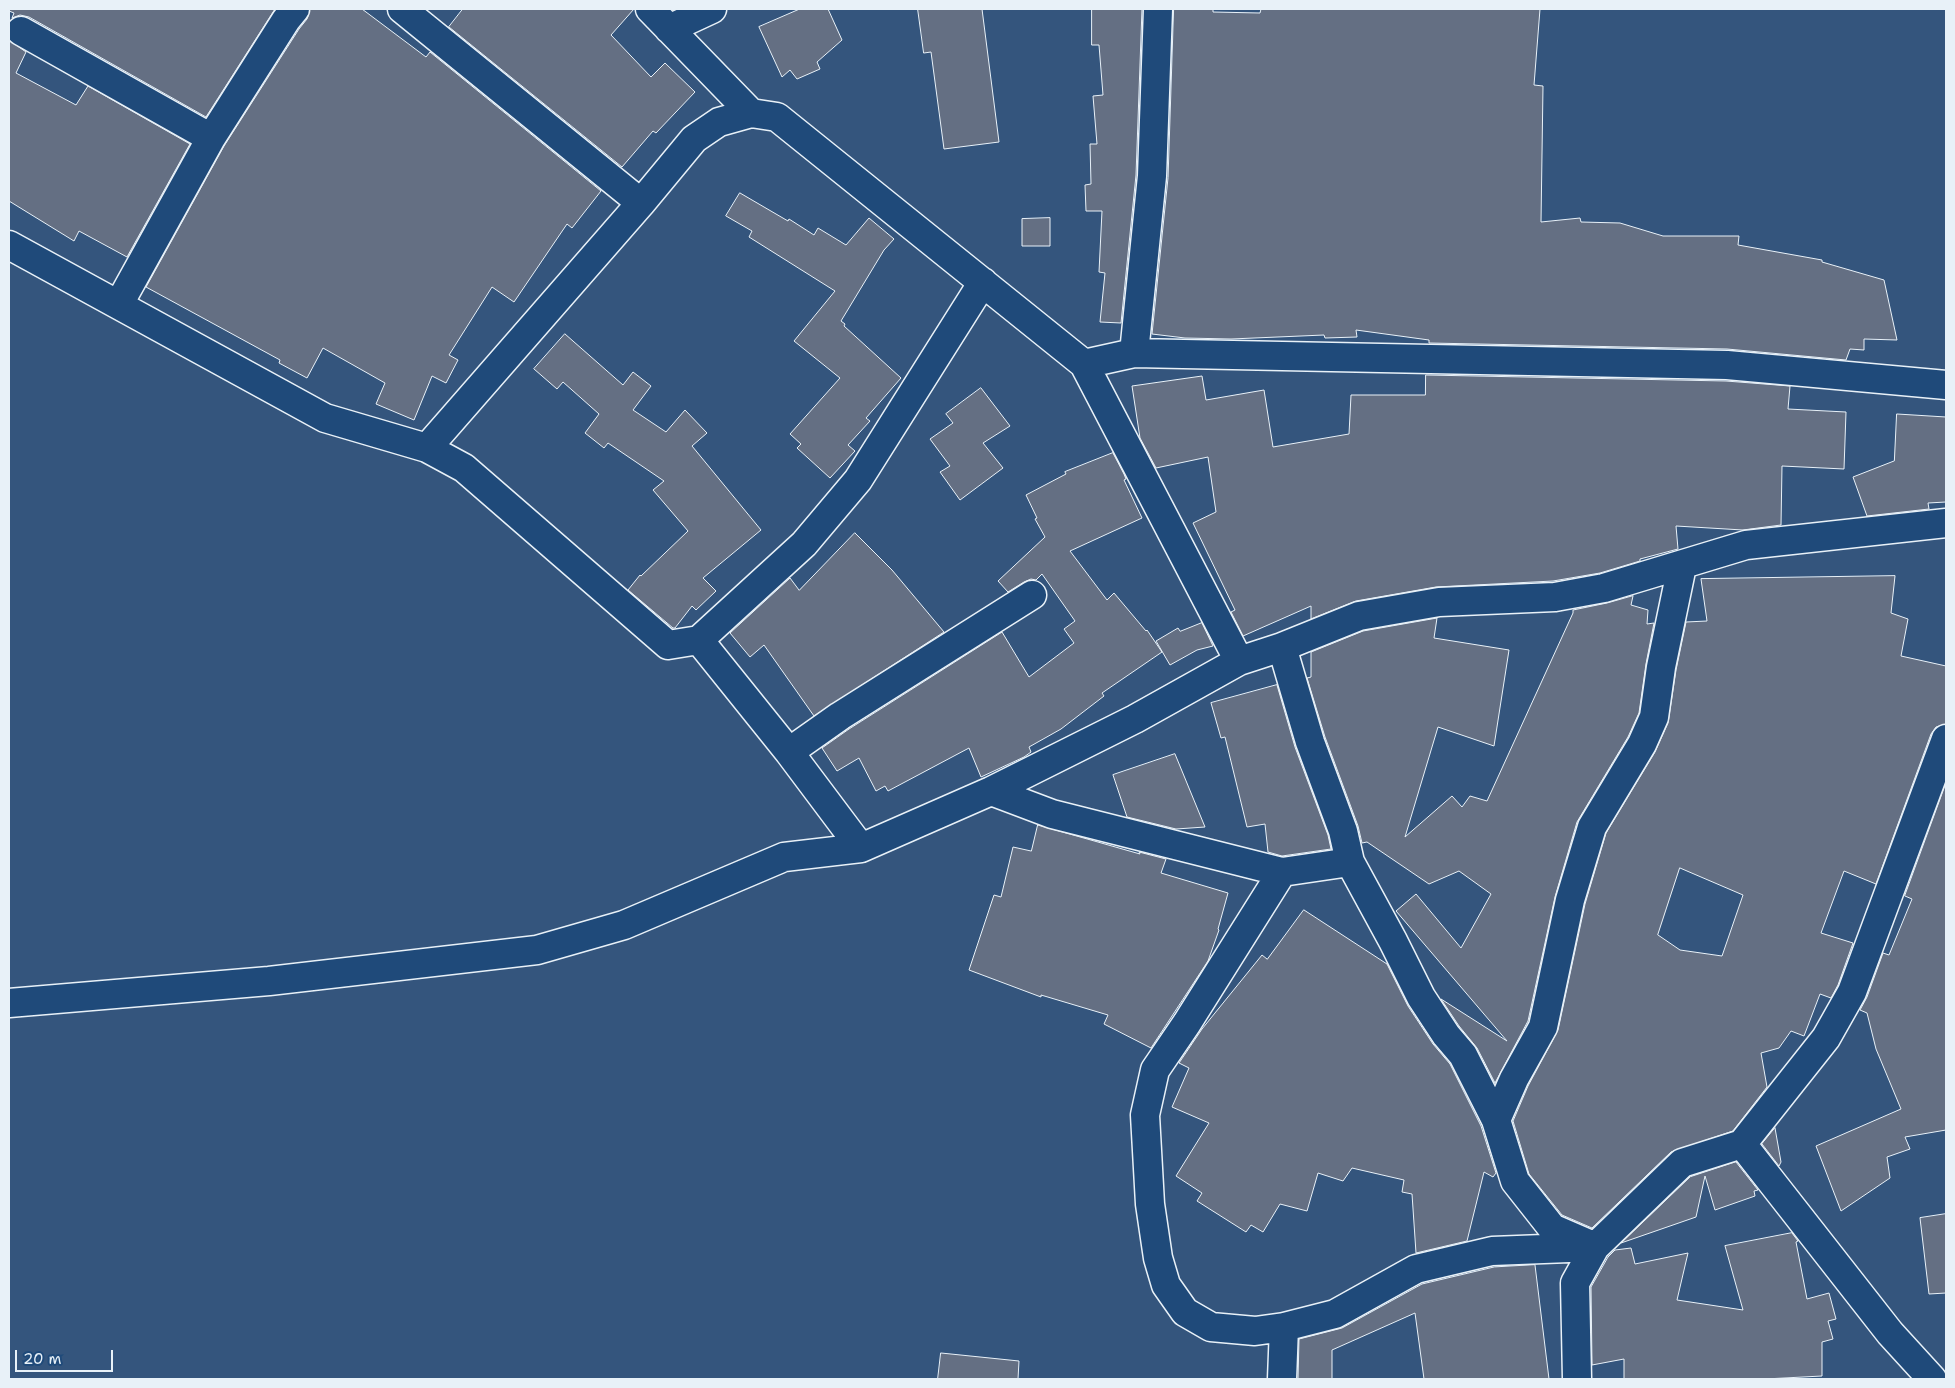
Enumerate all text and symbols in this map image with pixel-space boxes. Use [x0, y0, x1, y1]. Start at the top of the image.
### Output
scale bar [18, 1340, 115, 1372]
text: 20 m [23, 1349, 62, 1369]

